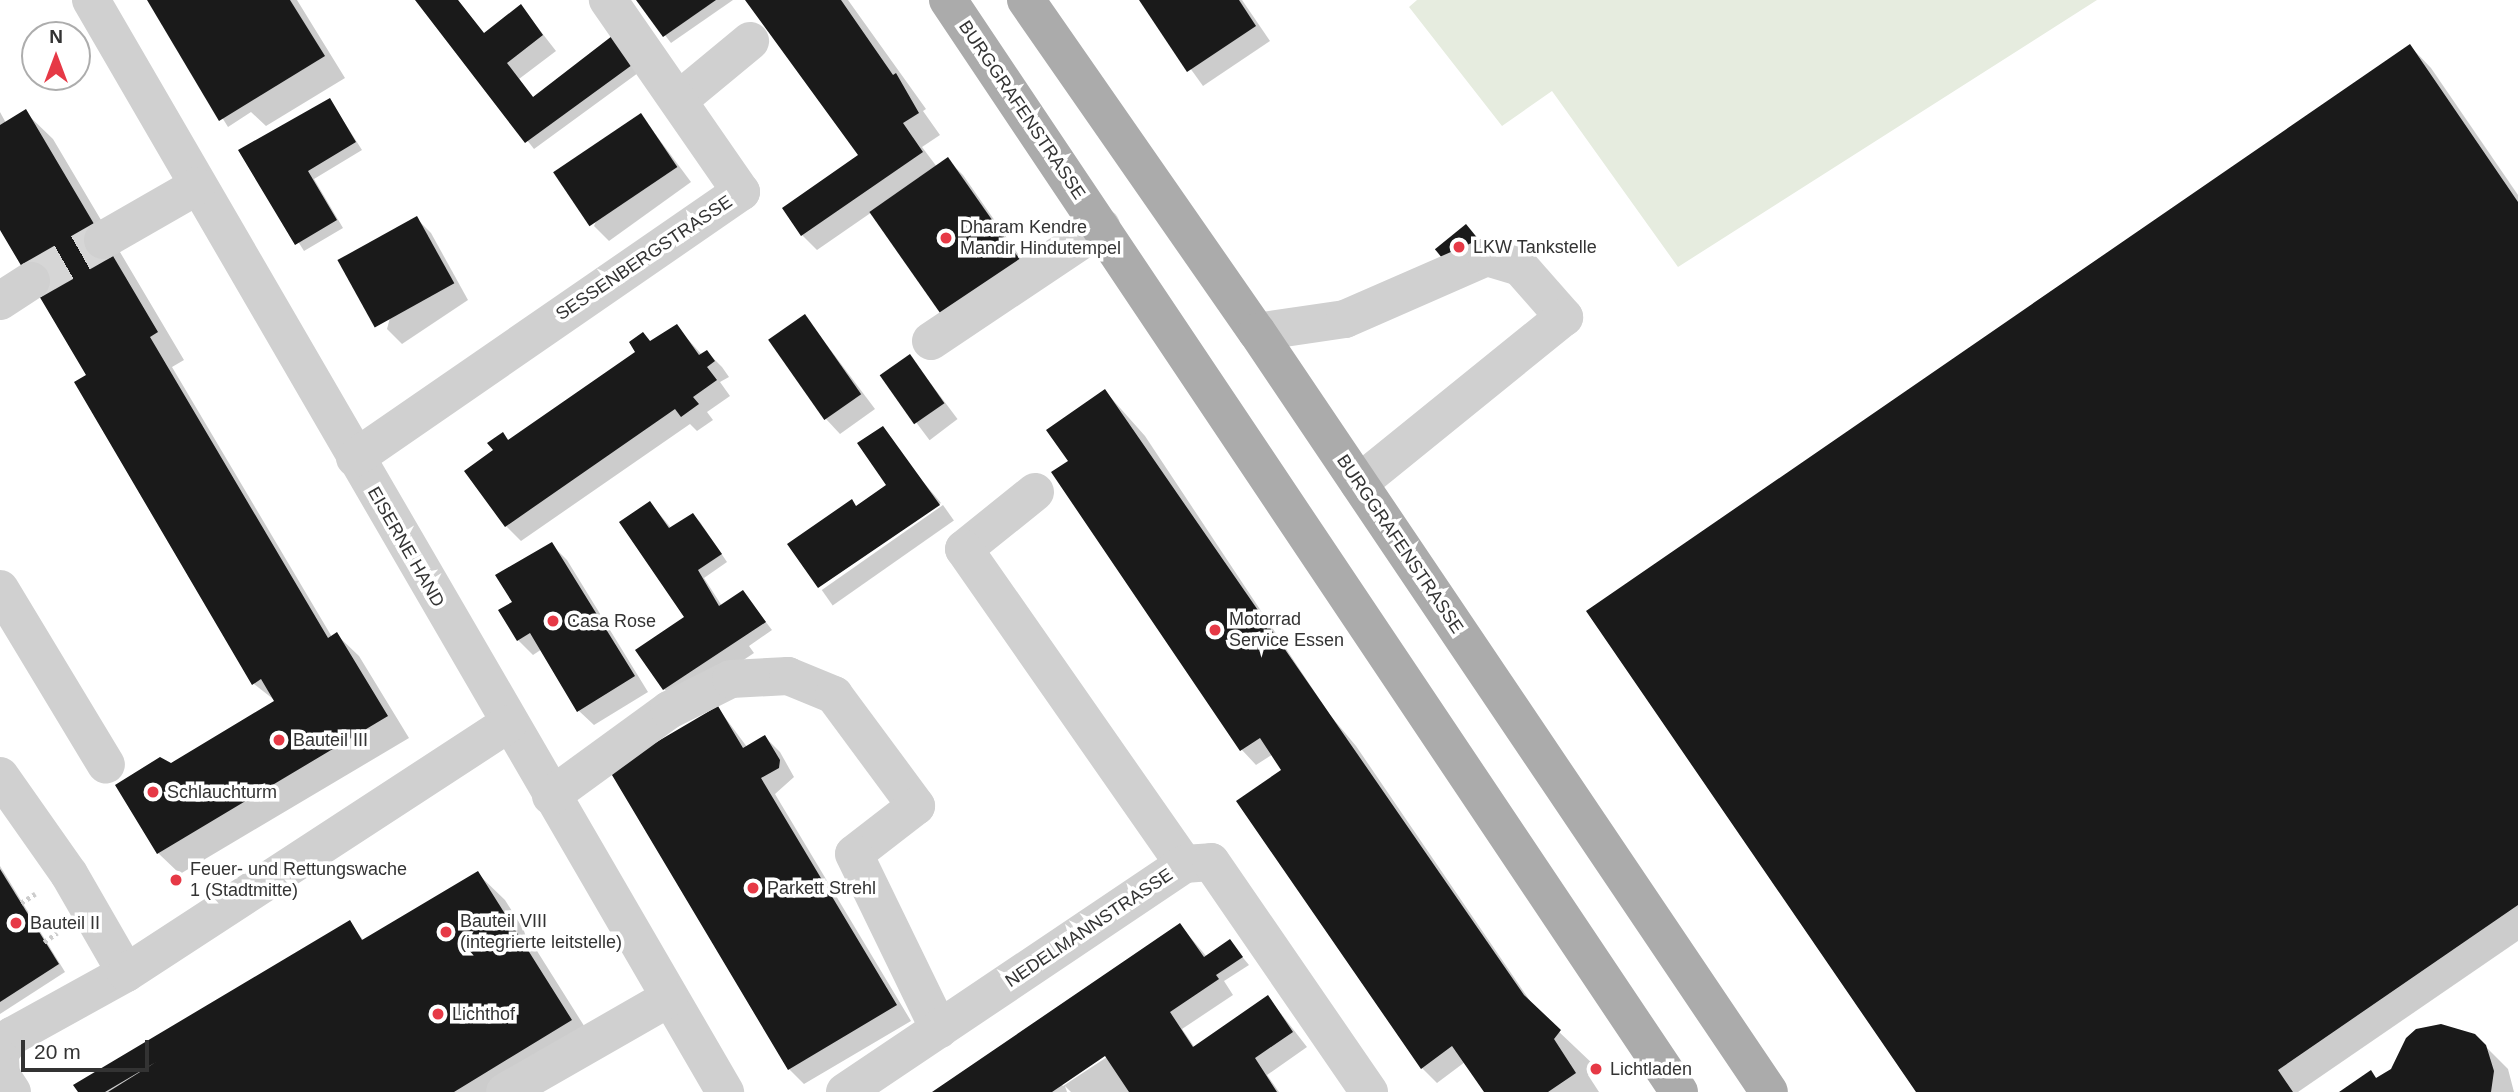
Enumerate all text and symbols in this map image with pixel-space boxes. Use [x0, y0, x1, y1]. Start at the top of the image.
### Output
street label: BURGGRAFENSTRASSE [954, 16, 1090, 204]
north arrow [21, 21, 91, 91]
text: N [49, 26, 63, 47]
street label: SESSENBERGSTRASSE [552, 191, 736, 325]
place label: Dharam Kendre Mandir Hindutempel [960, 217, 1121, 260]
marker: Dharam Kendre Mandir Hindutempel [938, 230, 954, 246]
place label: LKW Tankstelle [1473, 236, 1597, 258]
marker: LKW Tankstelle [1451, 239, 1467, 255]
street label: BURGGRAFENSTRASSE [1332, 450, 1468, 638]
street label: EISERNE HAND [363, 483, 449, 611]
place label: Motorrad Service Essen [1229, 609, 1344, 652]
place label: Casa Rose [567, 610, 656, 632]
marker: Casa Rose [545, 613, 561, 629]
marker: Motorrad Service Essen [1207, 622, 1223, 638]
place label: Bauteil III [293, 729, 368, 751]
marker: Bauteil III [271, 732, 287, 748]
place label: Schlauchturm [167, 781, 277, 803]
marker: Schlauchturm [145, 784, 161, 800]
place label: Feuer- und Rettungswache 1 (Stadtmitte) [190, 859, 407, 902]
street label: NEDELMANNSTRASSE [1001, 864, 1177, 992]
marker: Feuer- und Rettungswache 1 (Stadtmitte) [168, 872, 184, 888]
place label: Parkett Strehl [767, 877, 876, 899]
marker: Parkett Strehl [745, 880, 761, 896]
place label: Bauteil VIII (integrierte leitstelle) [460, 911, 622, 954]
place label: Bauteil II [30, 912, 100, 934]
marker: Bauteil II [8, 915, 24, 931]
marker: Bauteil VIII (integrierte leitstelle) [438, 924, 454, 940]
place label: Lichthof [452, 1003, 515, 1025]
marker: Lichthof [430, 1006, 446, 1022]
scale bar [24, 1026, 152, 1070]
text: 20 m [34, 1040, 81, 1063]
place label: Lichtladen [1610, 1058, 1692, 1080]
marker: Lichtladen [1588, 1061, 1604, 1077]

